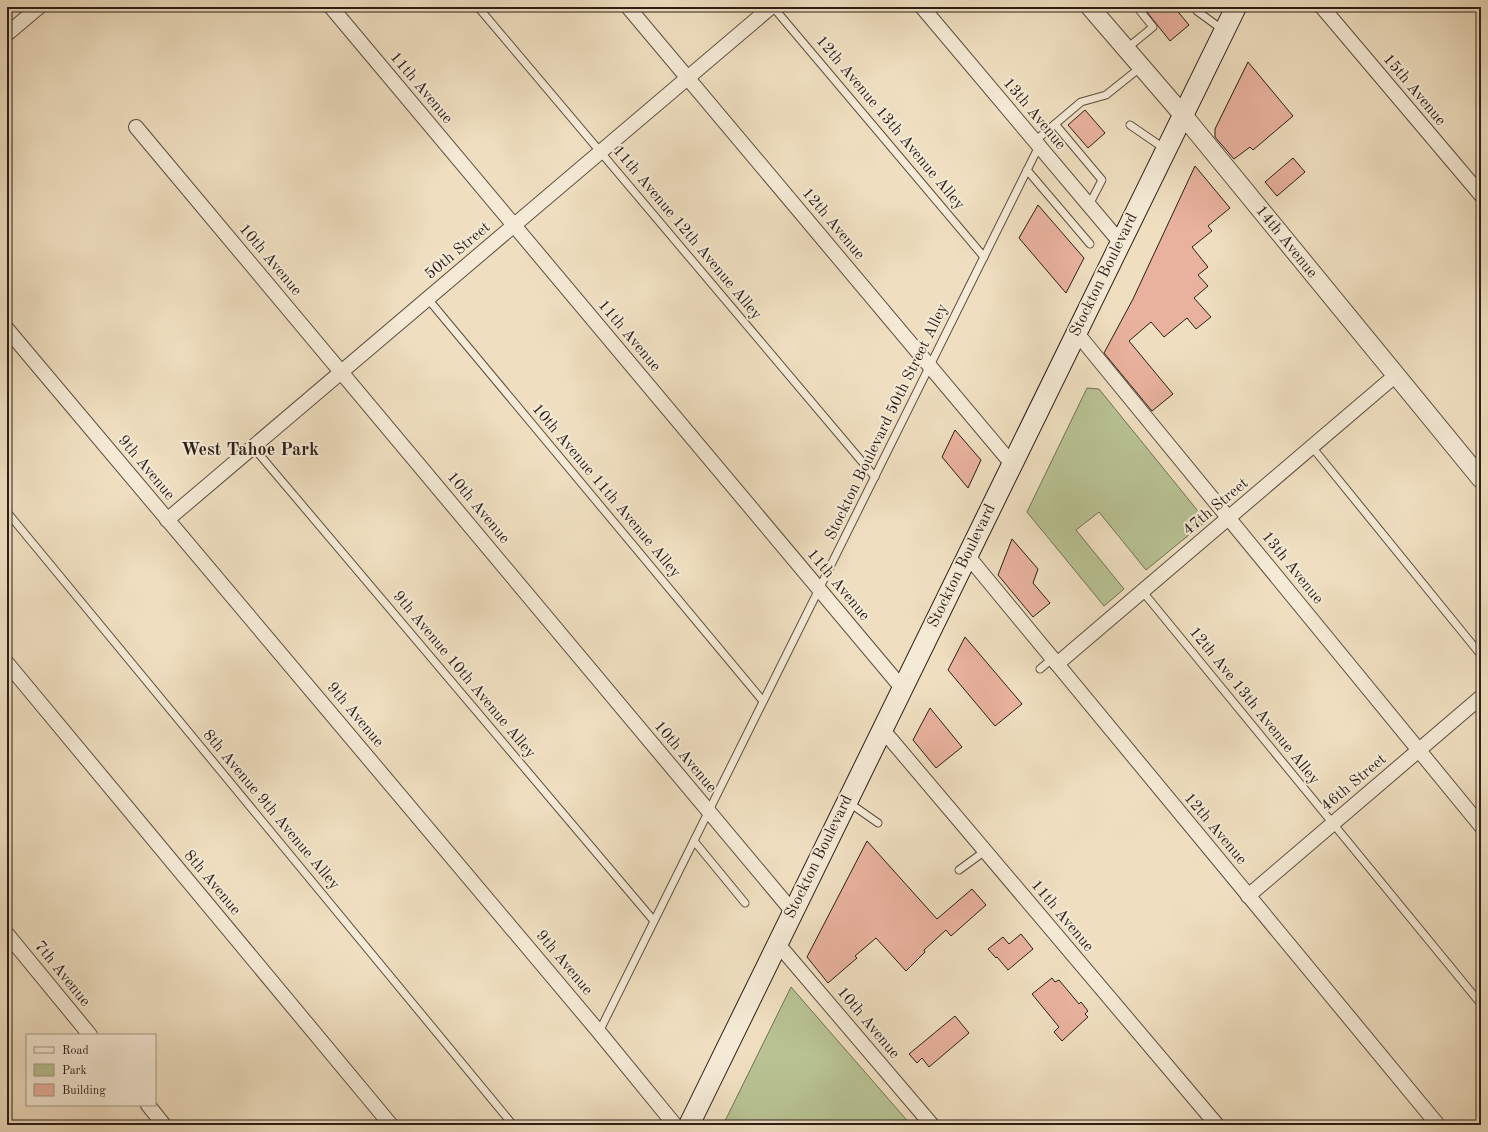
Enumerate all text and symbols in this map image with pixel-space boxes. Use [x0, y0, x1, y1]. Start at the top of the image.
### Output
street label: 12th Avenue 13th Avenue Alley [813, 33, 968, 214]
street label: 11th Avenue [387, 49, 455, 127]
street label: 15th Avenue [1380, 51, 1448, 129]
street label: 13th Avenue [1000, 75, 1068, 153]
street label: 11th Avenue 12th Avenue Alley [610, 143, 765, 324]
street label: 12th Avenue [799, 185, 867, 263]
street label: 14th Avenue [1252, 203, 1320, 281]
street label: Stockton Boulevard [1067, 211, 1141, 339]
street label: 50th Street [422, 219, 494, 283]
street label: 10th Avenue [236, 221, 304, 299]
street label: 11th Avenue [595, 297, 663, 375]
street label: Stockton Boulevard 50th Street Alley [823, 301, 952, 543]
street label: 10th Avenue 11th Avenue Alley [529, 401, 684, 582]
street label: 9th Avenue [115, 433, 177, 503]
district label: West Tahoe Park [181, 441, 319, 459]
street label: 10th Avenue [444, 469, 512, 547]
street label: 47th Street [1180, 475, 1252, 539]
street label: Stockton Boulevard [925, 502, 999, 630]
street label: 13th Avenue [1258, 529, 1326, 607]
street label: 11th Avenue [804, 546, 872, 624]
street label: 9th Avenue 10th Avenue Alley [390, 588, 539, 762]
street label: 12th Ave 13th Avenue Alley [1186, 624, 1323, 788]
street label: 9th Avenue [324, 680, 386, 750]
street label: 10th Avenue [651, 718, 719, 796]
street label: 8th Avenue 9th Avenue Alley [198, 726, 344, 894]
street label: 46th Street [1318, 751, 1390, 815]
street label: 12th Avenue [1181, 790, 1249, 868]
street label: Stockton Boulevard [782, 793, 856, 921]
street label: 8th Avenue [179, 847, 245, 919]
street label: 11th Avenue [1028, 877, 1096, 955]
street label: 9th Avenue [533, 928, 595, 998]
street label: 7th Avenue [31, 938, 93, 1010]
street label: 10th Avenue [834, 984, 902, 1062]
legend [26, 1034, 156, 1106]
text: Road [62, 1045, 89, 1057]
text: Park [62, 1065, 87, 1077]
text: Building [62, 1085, 106, 1097]

